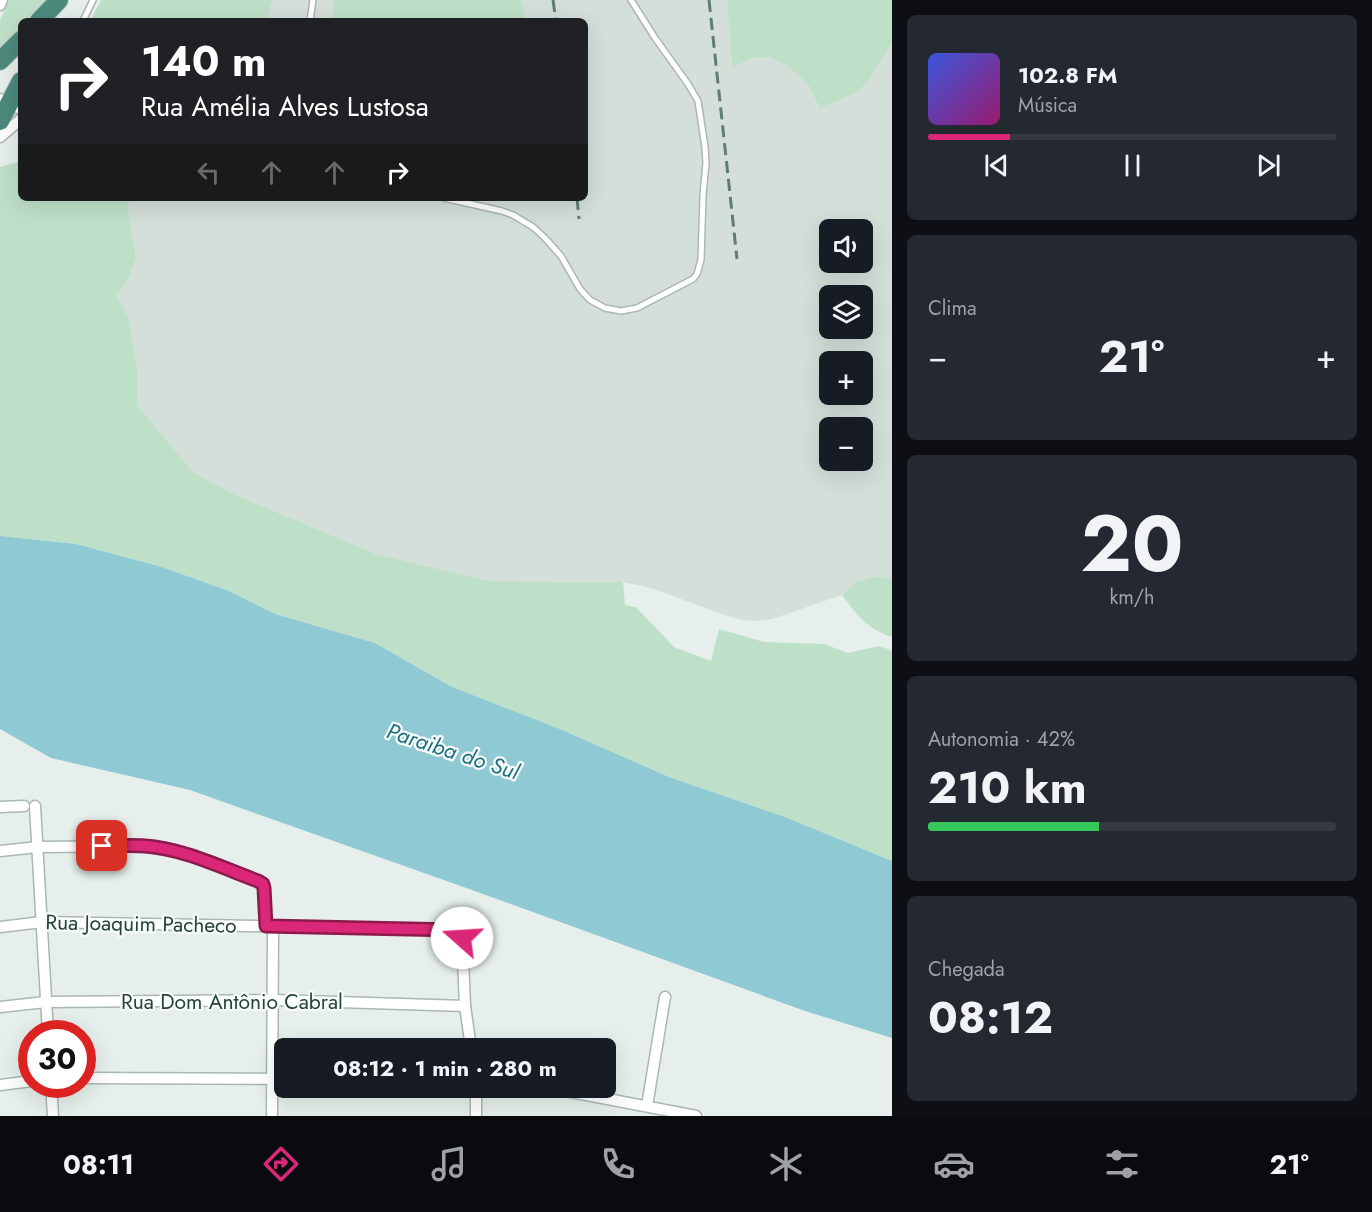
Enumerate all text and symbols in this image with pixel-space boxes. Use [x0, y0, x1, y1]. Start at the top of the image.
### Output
text: 140 m [141, 31, 267, 92]
icon: right [42, 42, 120, 120]
text: 102.8 FM [1018, 59, 1117, 91]
text: Rua Amélia Alves Lustosa [141, 87, 429, 126]
text: Música [1018, 91, 1077, 120]
icon: previous [980, 149, 1013, 182]
icon: pause [1116, 149, 1149, 182]
icon: next [1252, 149, 1285, 182]
icon: left [192, 156, 225, 189]
icon: ahead [255, 156, 288, 189]
icon: ahead [318, 156, 351, 189]
icon: right [381, 156, 414, 189]
map controls [819, 219, 873, 471]
button: sound [819, 219, 873, 273]
button: layers [819, 285, 873, 339]
text: Clima [928, 294, 977, 323]
text: 21° [1099, 324, 1164, 389]
text: − [928, 333, 947, 380]
text: + [1316, 333, 1336, 380]
button: + [819, 351, 873, 405]
button: − [819, 417, 873, 471]
text: 20 [1081, 488, 1183, 600]
text: km/h [1109, 583, 1155, 612]
water label: Paraiba do Sul [383, 715, 524, 788]
text: Autonomia · 42% [928, 725, 1075, 754]
text: 210 km [928, 755, 1087, 820]
pin [76, 820, 127, 871]
icon: arrive [85, 829, 118, 862]
position arrow [430, 906, 494, 970]
street label: Rua Joaquim Pacheco [45, 907, 237, 941]
text: Chegada [928, 955, 1005, 984]
text: 08:12 [928, 985, 1053, 1050]
street label: Rua Dom Antônio Cabral [121, 987, 343, 1017]
speed limit sign: 30 [18, 1020, 96, 1098]
text: 08:12 · 1 min · 280 m [333, 1052, 557, 1084]
icon: directions [260, 1143, 302, 1185]
icon: music [428, 1143, 470, 1185]
icon: phone [597, 1143, 639, 1185]
icon: climate [765, 1143, 807, 1185]
icon: car [933, 1143, 975, 1185]
icon: filters [1101, 1143, 1143, 1185]
text: 08:11 [63, 1145, 134, 1184]
text: 21° [1269, 1145, 1309, 1184]

